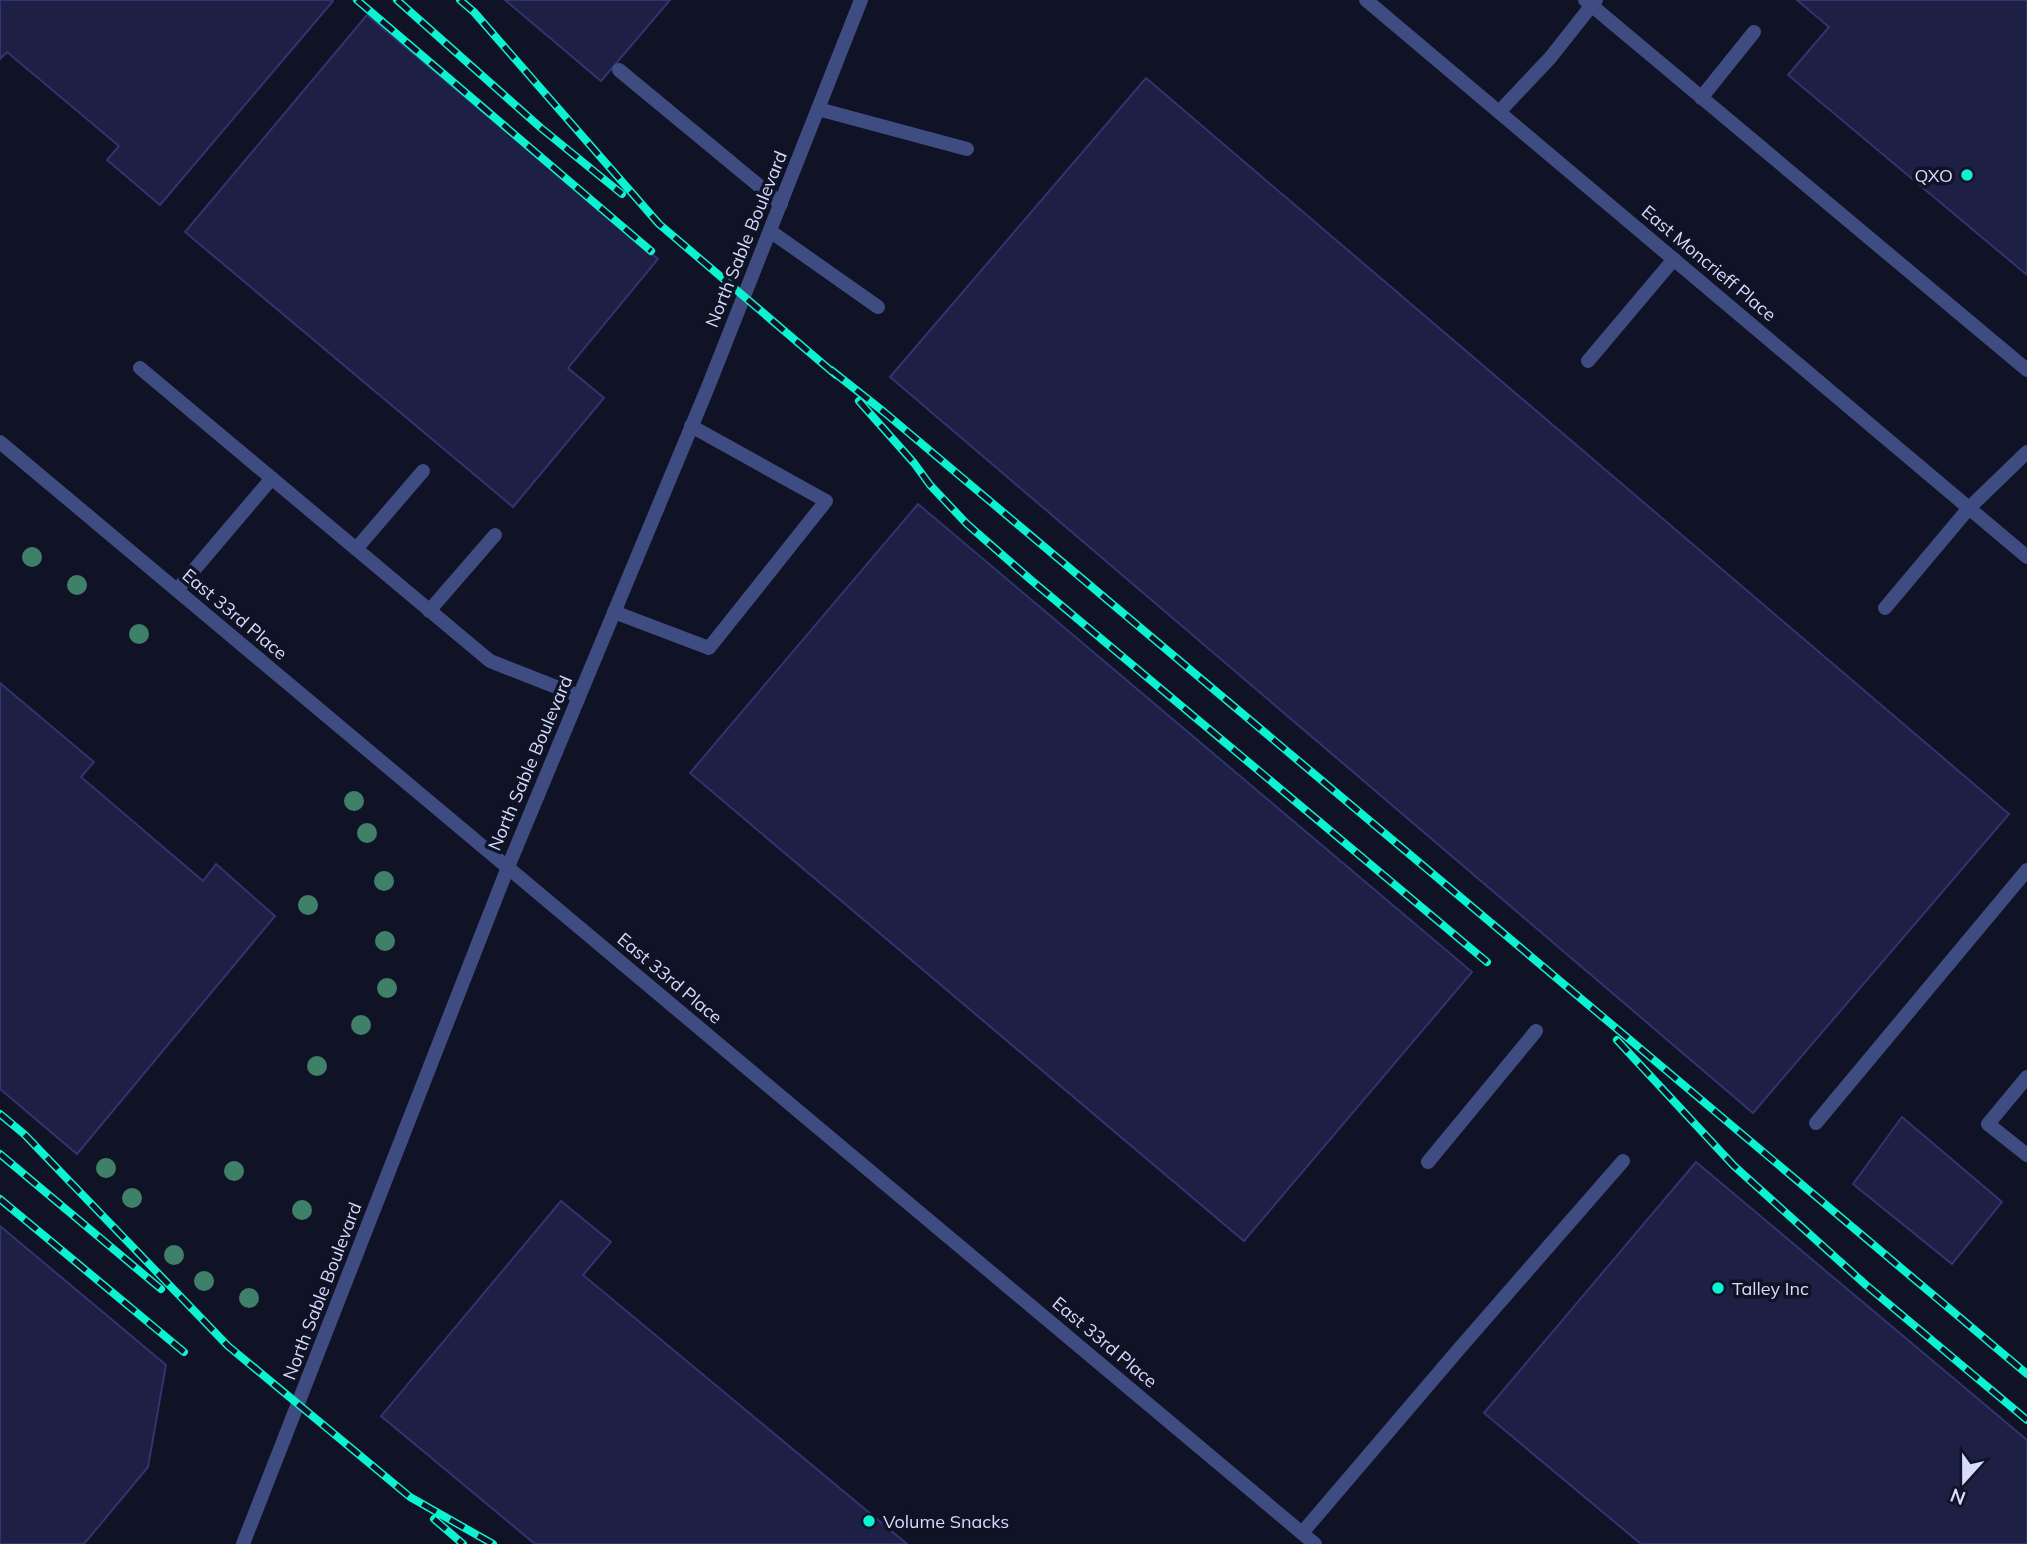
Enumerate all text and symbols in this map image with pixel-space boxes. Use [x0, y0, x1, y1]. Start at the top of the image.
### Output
street label: North Sable Boulevard [700, 147, 792, 331]
place label: QXO [1914, 164, 1953, 187]
marker: QXO [1959, 167, 1975, 183]
street label: East Moncrieff Place [1637, 200, 1781, 326]
street label: East 33rd Place [178, 563, 292, 665]
street label: North Sable Boulevard [483, 672, 577, 854]
street label: East 33rd Place [613, 927, 727, 1029]
street label: North Sable Boulevard [278, 1199, 366, 1383]
place label: Talley Inc [1732, 1277, 1809, 1300]
marker: Talley Inc [1710, 1280, 1726, 1296]
street label: East 33rd Place [1048, 1291, 1162, 1393]
north arrow [1929, 1446, 1999, 1516]
text: N [1947, 1483, 1969, 1511]
place label: Volume Snacks [883, 1510, 1009, 1533]
marker: Volume Snacks [861, 1513, 877, 1529]

